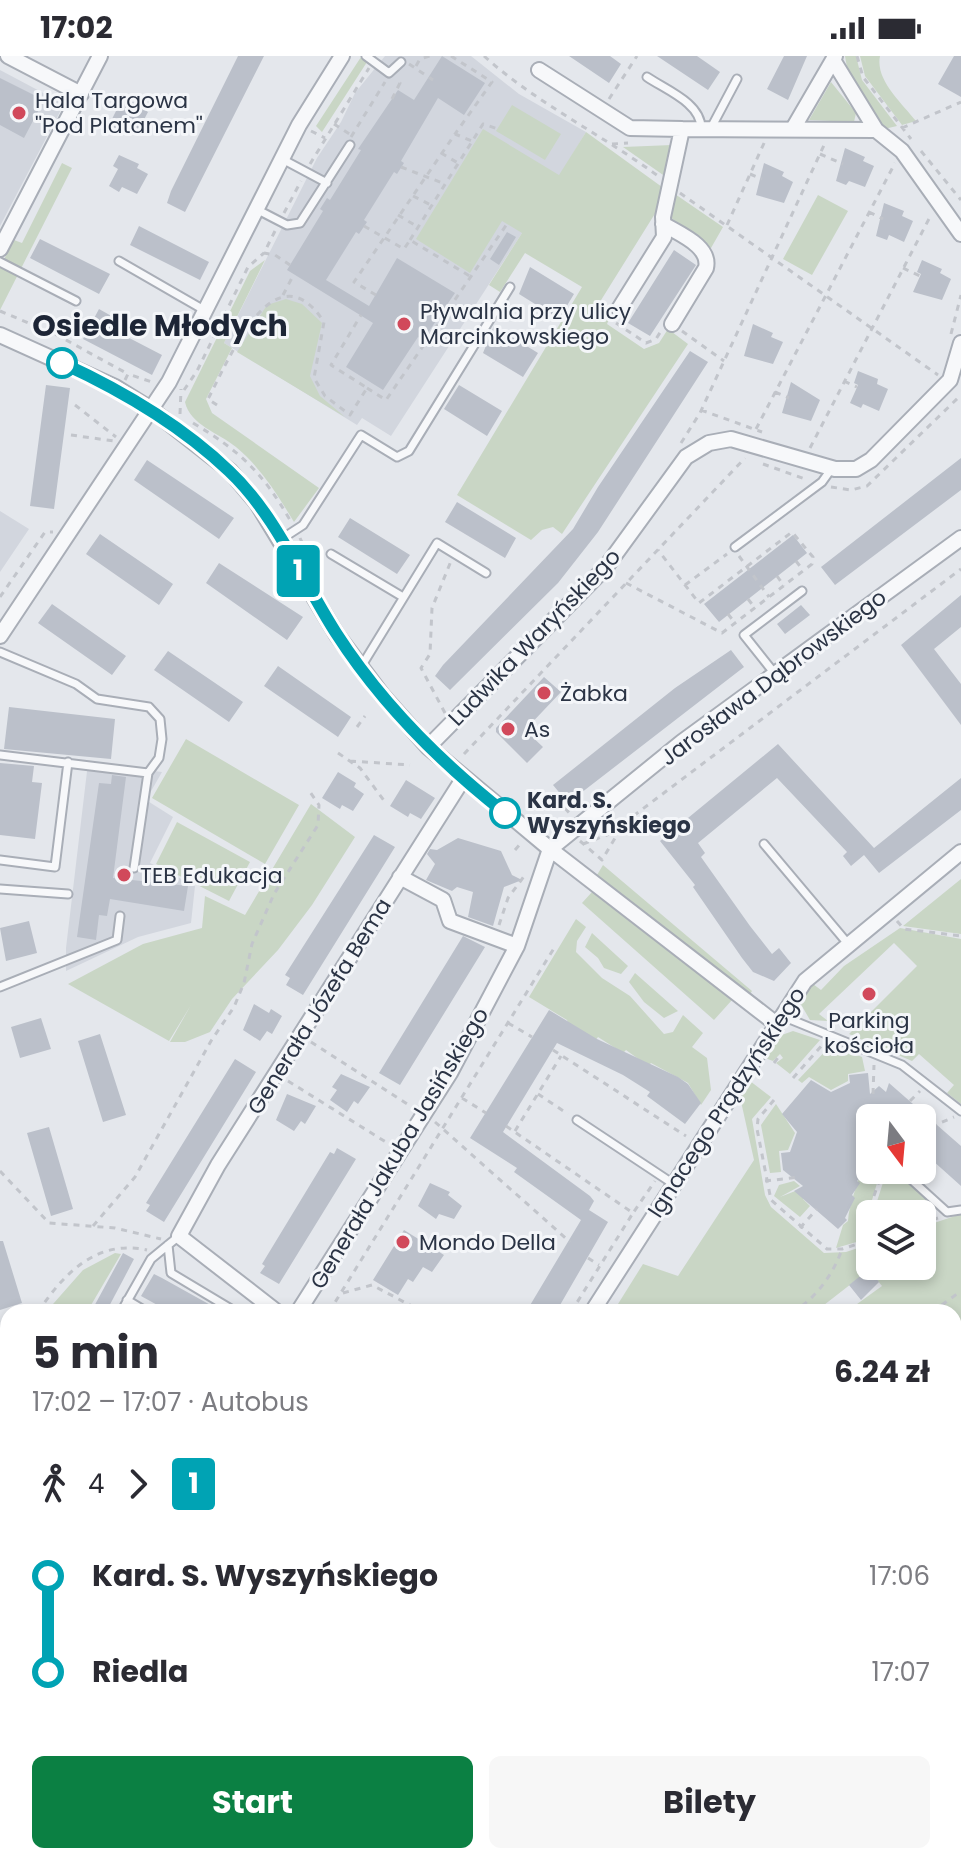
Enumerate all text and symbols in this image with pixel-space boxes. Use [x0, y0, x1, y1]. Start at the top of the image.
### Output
text: 17:02 [40, 6, 113, 49]
place label: Hala Targowa ''Pod Platanem'' [35, 85, 203, 141]
marker: Hala Targowa ''Pod Platanem'' [10, 104, 28, 122]
place label: Pływalnia przy ulicy Marcinkowskiego [420, 296, 632, 352]
district label: Osiedle Młodych [32, 304, 288, 347]
marker: Pływalnia przy ulicy Marcinkowskiego [395, 315, 413, 333]
unlabelled marker [47, 348, 77, 378]
street label: Ludwika Waryńskiego [441, 542, 627, 733]
line badge: 1 [272, 545, 324, 597]
text: 1 [293, 551, 303, 590]
street label: Jarosława Dąbrowskiego [654, 582, 893, 773]
place label: Żabka [560, 678, 628, 709]
marker: Żabka [535, 684, 553, 702]
place label: As [524, 714, 550, 745]
marker: As [499, 720, 517, 738]
place label: Kard. S. Wyszyńskiego [527, 785, 691, 841]
marker: Kard. S. Wyszyńskiego [490, 798, 520, 828]
place label: TEB Edukacja [140, 860, 283, 891]
marker: TEB Edukacja [115, 866, 133, 884]
street label: Generała Józefa Bema [240, 892, 399, 1120]
street label: Ignacego Prądzyńskiego [640, 981, 813, 1224]
marker: Parking kościoła [860, 985, 878, 1003]
street label: Generała Jakuba Jasińskiego [303, 1002, 496, 1295]
place label: Parking kościoła [824, 1005, 914, 1061]
north arrow [856, 1104, 936, 1184]
map controls [856, 1104, 936, 1280]
button: layers [856, 1200, 936, 1280]
place label: Mondo Della [419, 1227, 556, 1258]
marker: Mondo Della [394, 1233, 412, 1251]
text: 5 min [32, 1322, 159, 1383]
text: 6.24 zł [834, 1350, 930, 1393]
text: 17:02 – 17:07 · Autobus [32, 1384, 309, 1420]
icon: walk [32, 1462, 76, 1506]
icon: forward [116, 1462, 160, 1506]
text: 1 [188, 1464, 199, 1503]
text: 4 [88, 1466, 104, 1502]
text: Kard. S. Wyszyńskiego [92, 1554, 438, 1597]
text: 17:06 [869, 1558, 930, 1594]
text: Riedla [92, 1650, 188, 1693]
text: 17:07 [871, 1654, 930, 1690]
button: Start [32, 1756, 473, 1848]
button: Bilety [489, 1756, 930, 1848]

